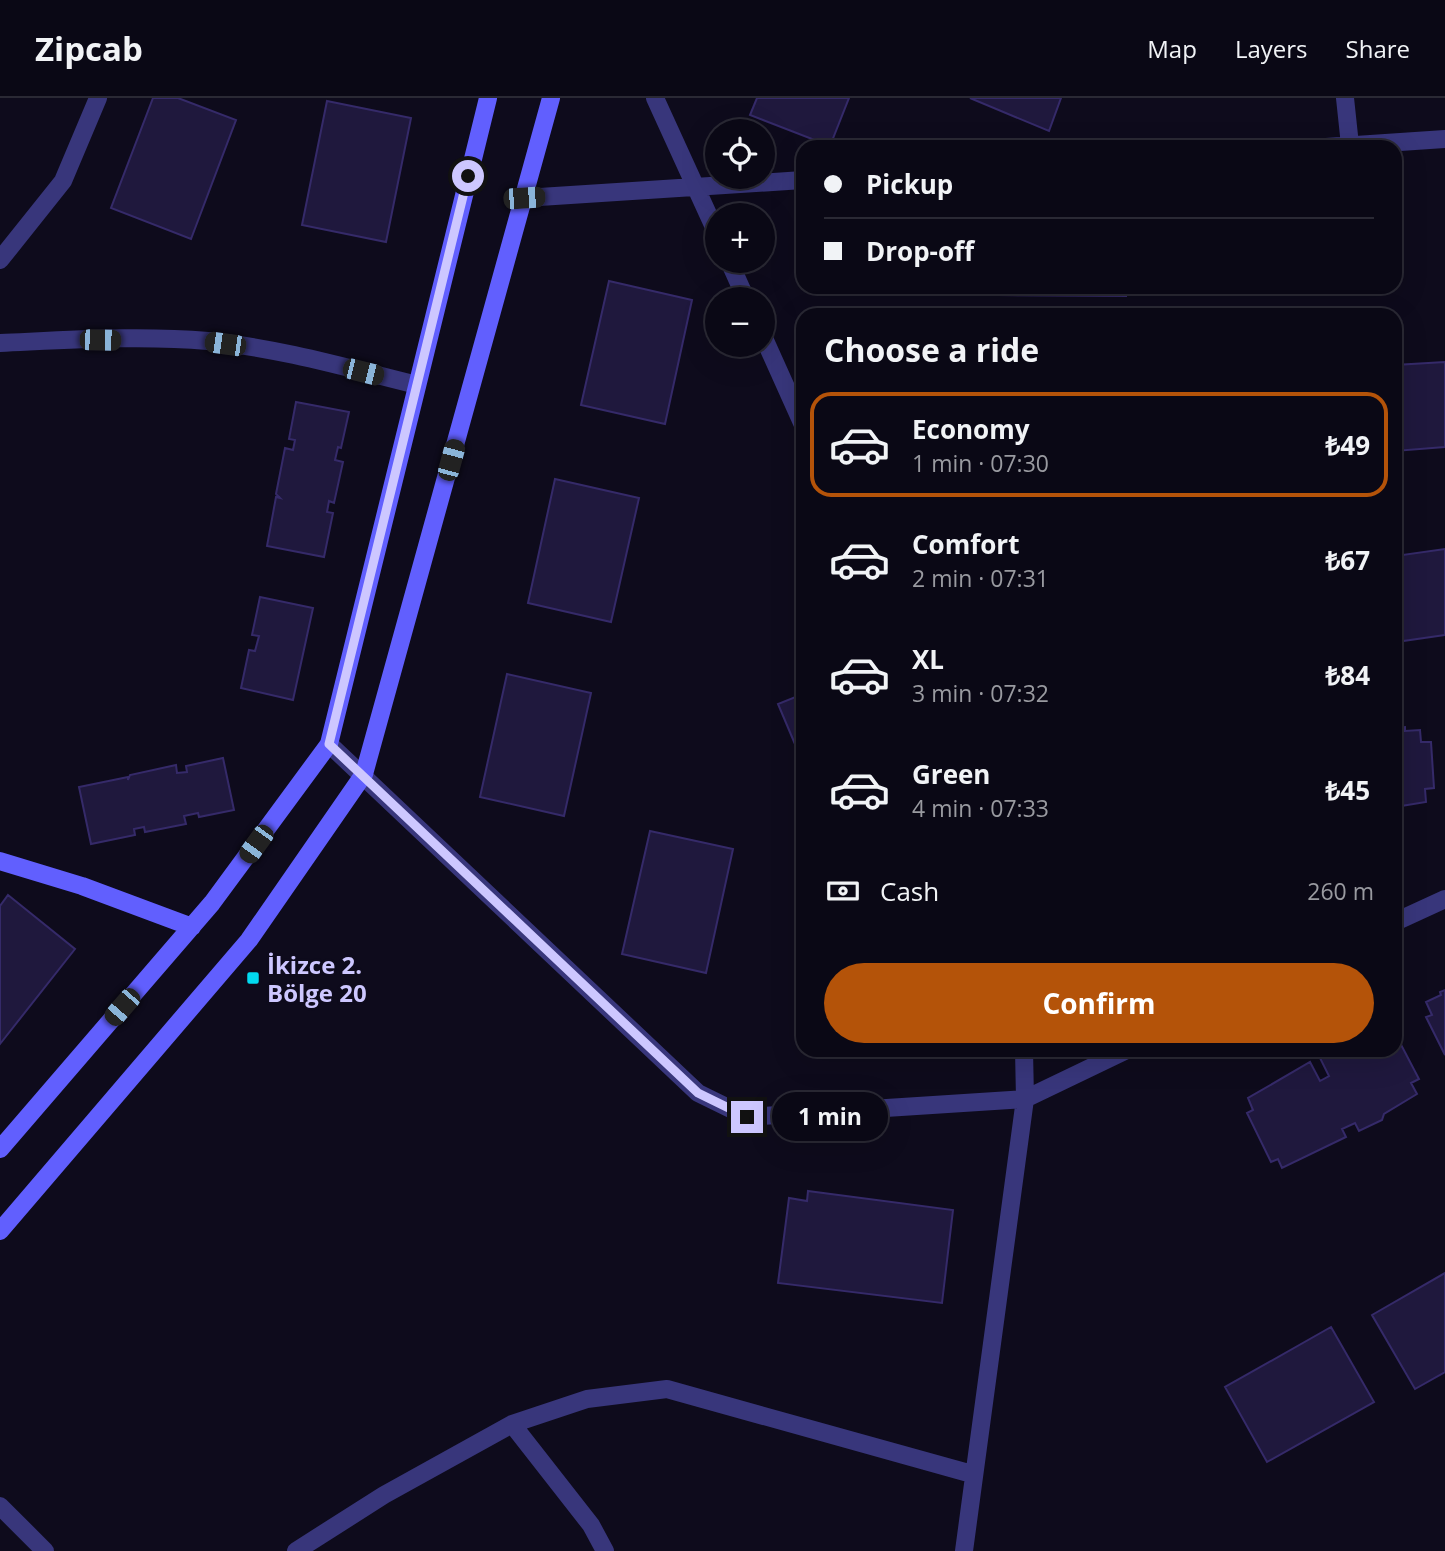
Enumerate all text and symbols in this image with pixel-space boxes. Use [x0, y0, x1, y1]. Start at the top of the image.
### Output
text: Zipcab [35, 26, 143, 71]
text: Map [1147, 32, 1197, 65]
text: Layers [1235, 32, 1308, 65]
text: Share [1346, 32, 1410, 65]
map controls [705, 119, 775, 357]
button: locate [705, 119, 775, 189]
route start [452, 160, 484, 192]
text: Pickup [866, 166, 953, 202]
car [503, 186, 546, 210]
button: + [705, 203, 775, 273]
text: Drop-off [866, 233, 974, 269]
button: − [705, 287, 775, 357]
text: Choose a ride [824, 328, 1039, 371]
car [79, 329, 122, 351]
car [203, 331, 248, 357]
car [341, 357, 386, 387]
text: Economy [912, 411, 1030, 447]
icon: car [828, 413, 891, 476]
text: ₺49 [1325, 427, 1370, 463]
car [436, 437, 467, 483]
text: 1 min · 07:30 [912, 447, 1049, 479]
text: Comfort [912, 526, 1019, 562]
icon: car [828, 528, 891, 591]
text: ₺67 [1325, 542, 1370, 578]
text: 2 min · 07:31 [912, 562, 1049, 594]
text: XL [912, 641, 944, 677]
icon: car [828, 643, 891, 706]
text: ₺84 [1325, 657, 1370, 693]
text: 3 min · 07:32 [912, 677, 1049, 709]
text: Green [912, 756, 990, 792]
icon: car [828, 758, 891, 821]
text: ₺45 [1325, 772, 1370, 808]
text: 4 min · 07:33 [912, 792, 1049, 824]
car [236, 821, 277, 867]
icon: cash [824, 872, 862, 910]
text: Cash [880, 873, 939, 909]
text: 260 m [1307, 875, 1374, 907]
place label: İkizce 2. Bölge 20 [267, 948, 367, 1009]
button: Confirm [824, 963, 1374, 1043]
marker: İkizce 2. Bölge 20 [245, 970, 261, 986]
car [101, 984, 144, 1030]
callout: 1 min [772, 1093, 887, 1142]
text: 1 min [798, 1100, 862, 1132]
route end [731, 1101, 763, 1133]

